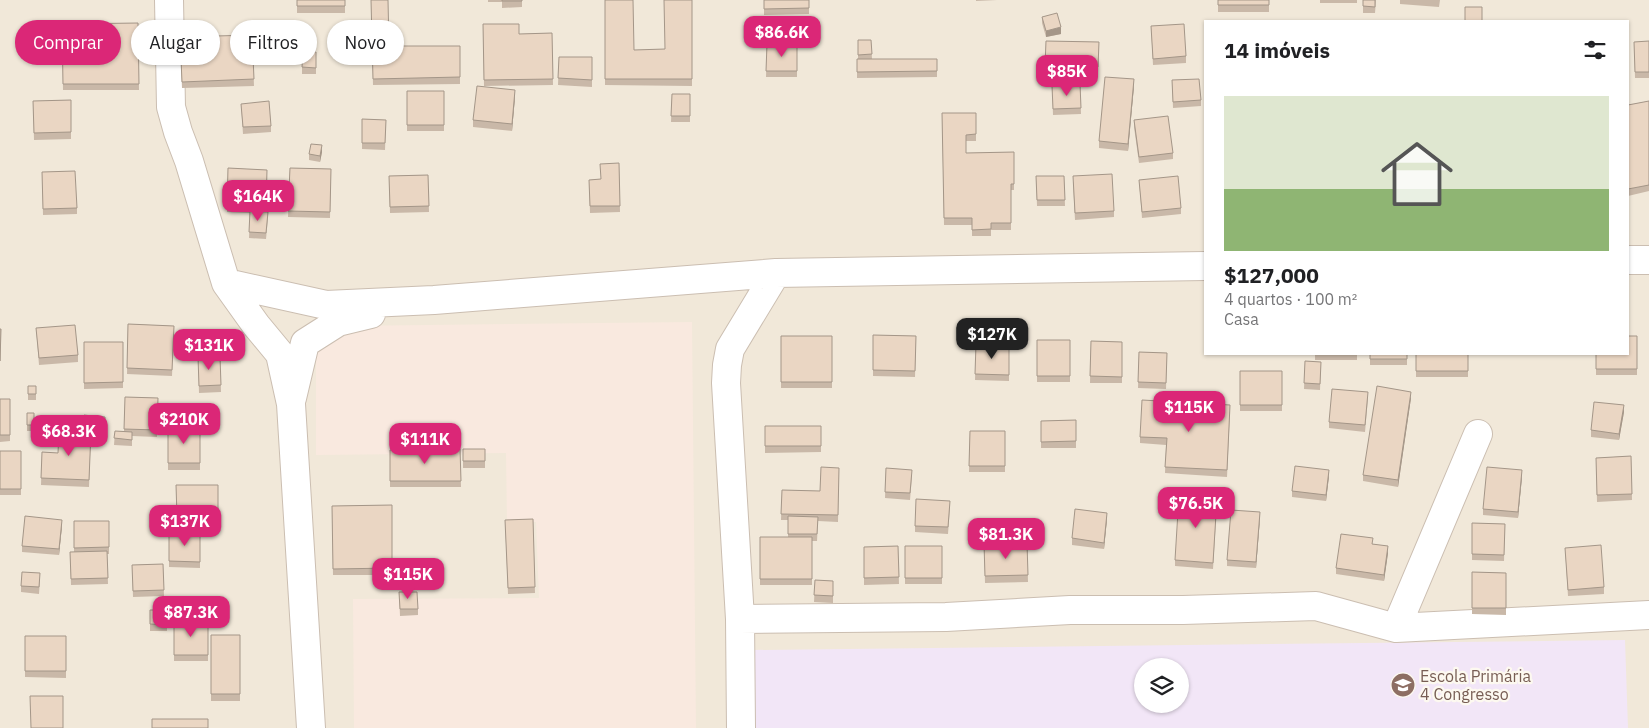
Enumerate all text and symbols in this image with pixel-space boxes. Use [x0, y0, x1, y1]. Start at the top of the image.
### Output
pin: $86.6K [741, 15, 823, 58]
chip: Comprar [15, 20, 121, 65]
chip: Alugar [131, 20, 220, 65]
chip: Filtros [230, 20, 317, 65]
chip: Novo [327, 20, 404, 65]
text: $86.6K [755, 22, 809, 42]
text: 14 imóveis [1224, 36, 1330, 64]
icon: filters [1581, 36, 1609, 64]
pin: $85K [1037, 54, 1097, 97]
text: $85K [1047, 61, 1087, 81]
icon: home [1372, 129, 1462, 219]
pin: $164K [223, 180, 293, 222]
text: $164K [233, 186, 283, 206]
text: $127,000 [1224, 261, 1319, 289]
text: 4 quartos · 100 m² [1224, 289, 1357, 309]
text: Casa [1224, 309, 1259, 329]
pin: $127K [957, 318, 1027, 360]
text: $127K [967, 324, 1017, 344]
pin: $131K [174, 328, 244, 371]
text: $131K [184, 335, 234, 355]
pin: $115K [1154, 390, 1224, 433]
text: $115K [1164, 397, 1214, 417]
pin: $210K [149, 402, 219, 445]
text: $210K [159, 409, 209, 429]
pin: $68.3K [28, 414, 110, 457]
text: $68.3K [42, 421, 96, 441]
pin: $111K [390, 422, 460, 465]
text: $111K [400, 429, 450, 449]
pin: $76.5K [1155, 486, 1237, 529]
text: $76.5K [1169, 493, 1223, 513]
pin: $137K [150, 504, 220, 547]
text: $137K [160, 511, 210, 531]
pin: $81.3K [965, 518, 1047, 560]
text: $81.3K [979, 524, 1033, 544]
pin: $115K [373, 558, 443, 600]
text: $115K [383, 564, 433, 584]
pin: $87.3K [150, 596, 232, 638]
text: $87.3K [164, 602, 218, 622]
map controls [1134, 658, 1189, 713]
button: layers [1134, 658, 1189, 713]
place label: Escola Primária 4 Congresso [1420, 666, 1531, 704]
school or university icon: Escola Primária 4 Congresso [1390, 672, 1416, 698]

